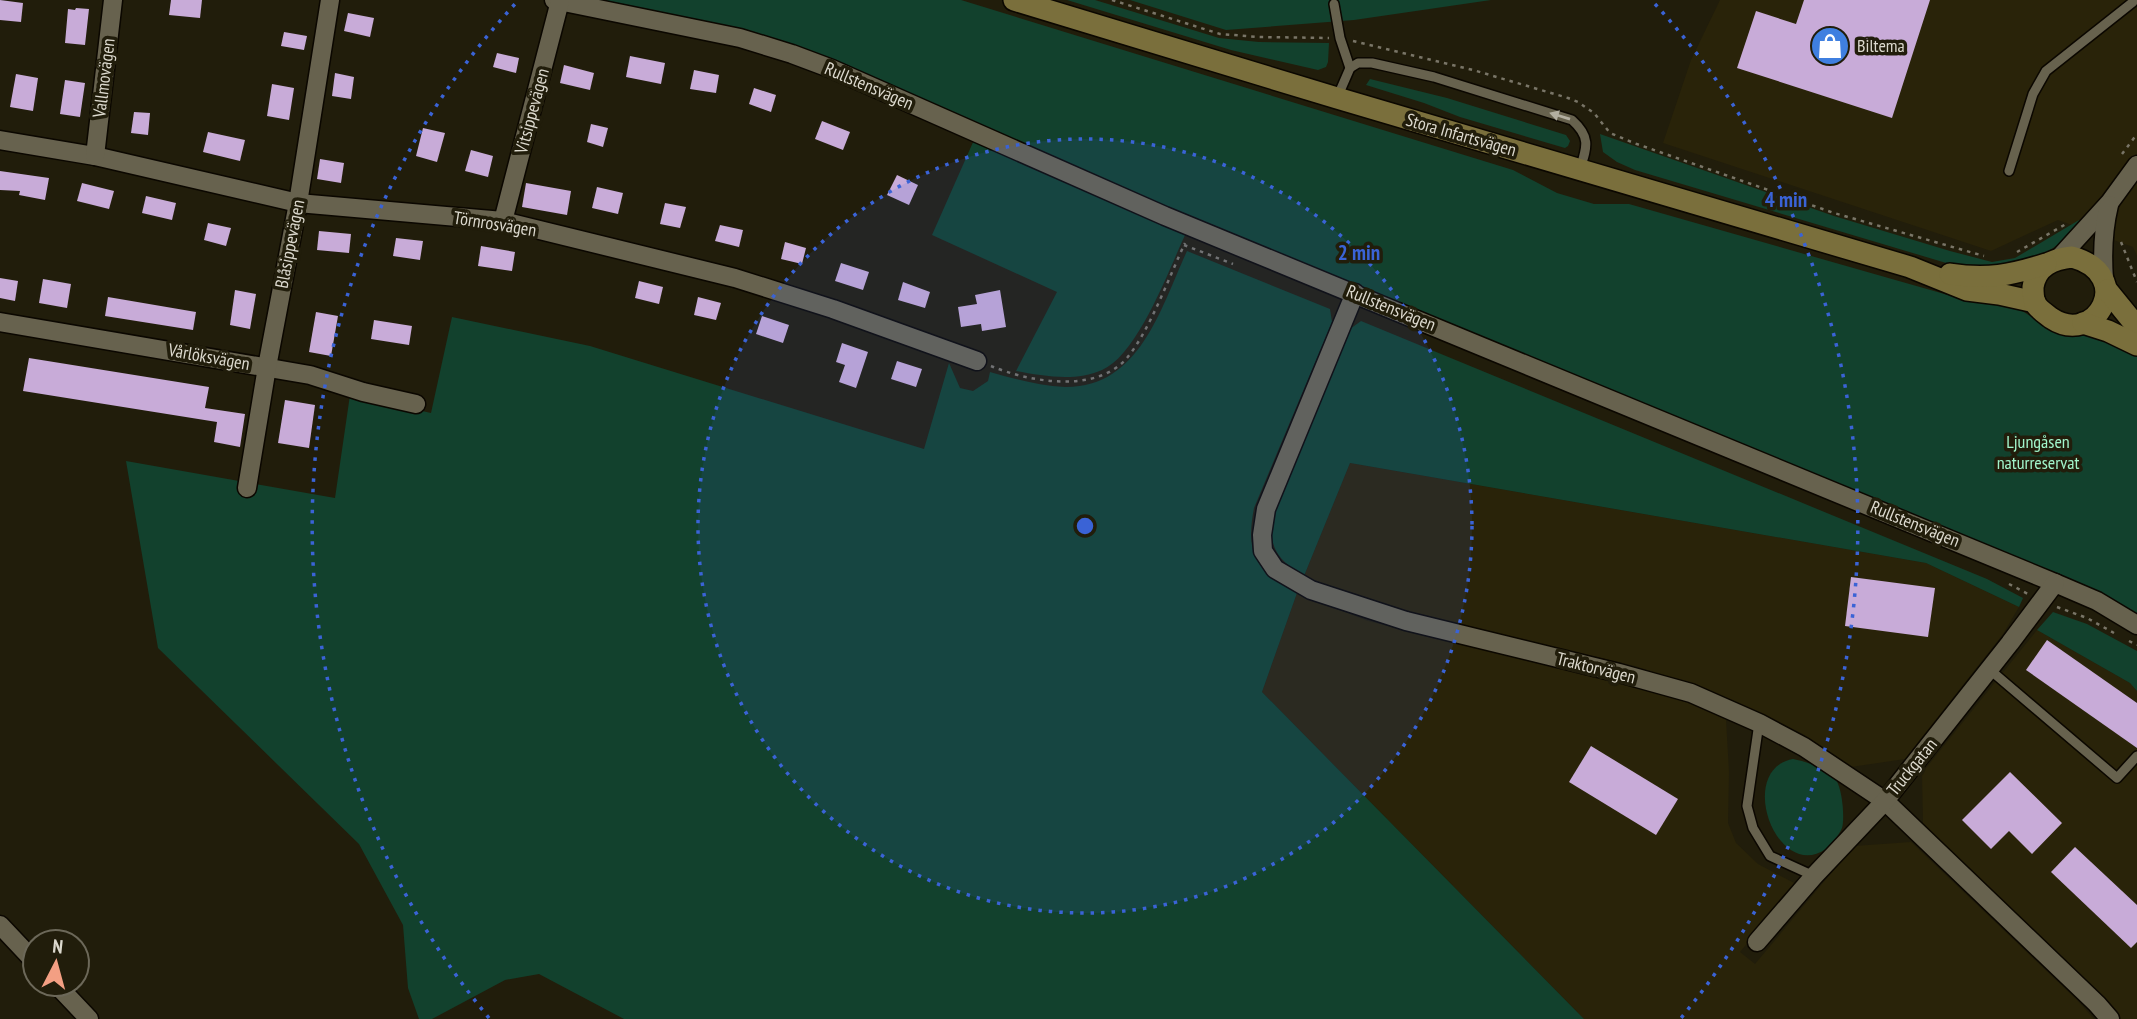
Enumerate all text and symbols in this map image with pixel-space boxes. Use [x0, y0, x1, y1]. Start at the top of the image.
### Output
shop icon: Biltema [1809, 25, 1851, 67]
place label: Biltema [1857, 34, 1905, 57]
street label: Vallmovägen [87, 37, 120, 120]
street label: Rullstensvägen [821, 57, 917, 115]
street label: Vitsippevägen [509, 66, 554, 157]
street label: Stora Infartsvägen [1403, 108, 1519, 161]
one-way arrow [1550, 111, 1571, 121]
text: 4 min [1765, 186, 1807, 213]
street label: Blåsippevägen [270, 198, 309, 290]
street label: Törnrosvägen [452, 206, 538, 241]
text: 2 min [1338, 239, 1380, 266]
street label: Rullstensvägen [1343, 279, 1439, 336]
street label: Vårlöksvägen [166, 338, 252, 375]
park label: Ljungåsen naturreservat [1997, 430, 2079, 474]
street label: Rullstensvägen [1867, 495, 1963, 552]
centre of rings [1073, 514, 1097, 538]
street label: Traktorvägen [1554, 647, 1638, 688]
street label: Truckgatan [1881, 733, 1942, 800]
north arrow [21, 928, 91, 998]
text: N [51, 934, 64, 959]

